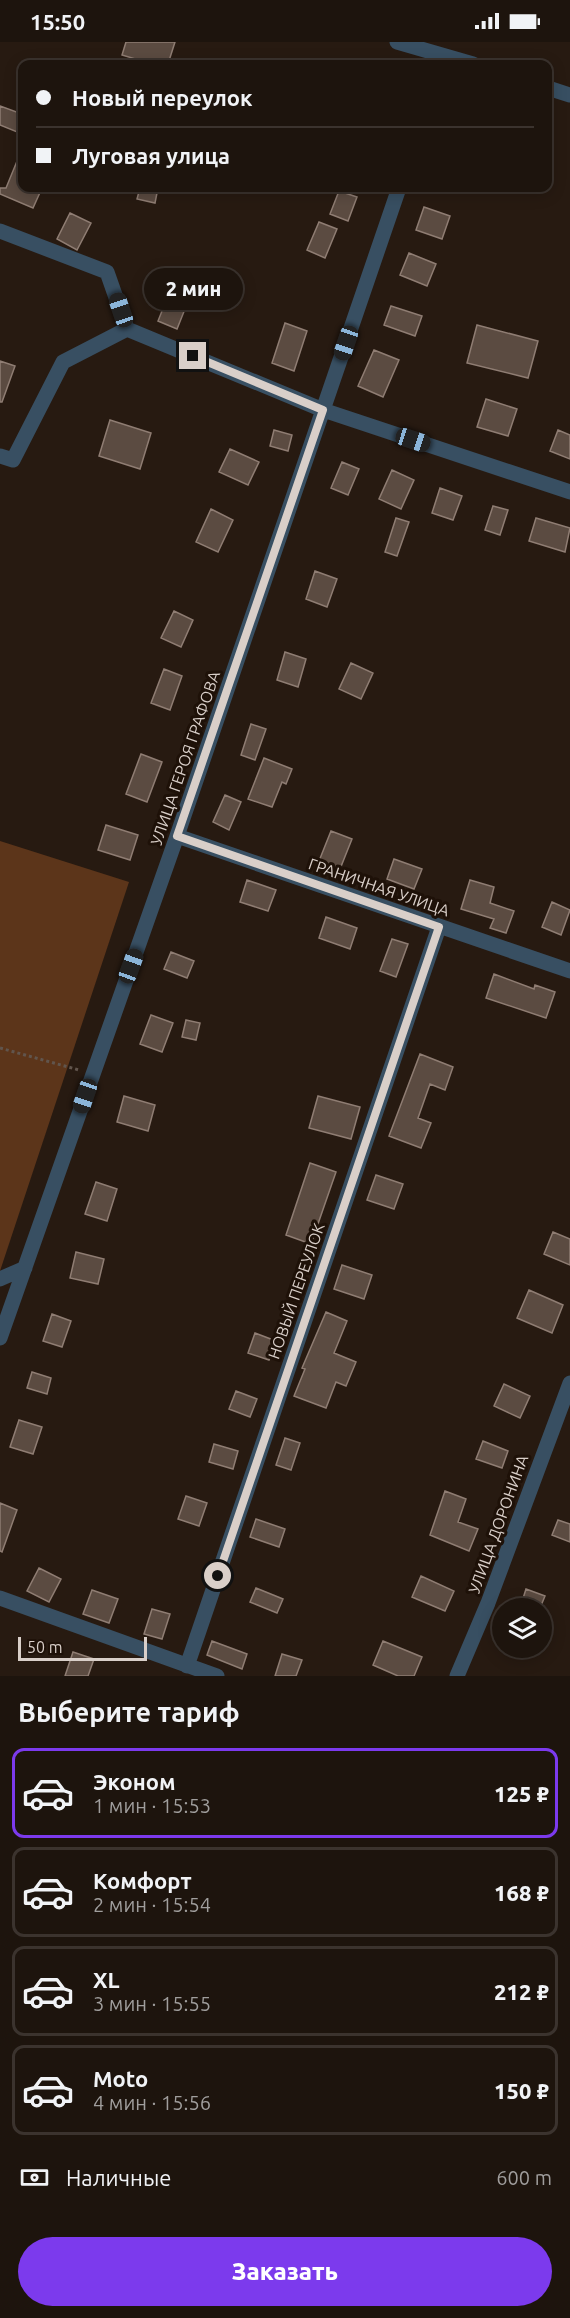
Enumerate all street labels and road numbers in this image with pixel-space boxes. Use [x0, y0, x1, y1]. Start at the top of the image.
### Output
street label: УЛИЦА ГЕРОЯ ГРАФОВА [147, 668, 223, 847]
street label: ГРАНИЧНАЯ УЛИЦА [306, 854, 452, 920]
street label: НОВЫЙ ПЕРЕУЛОК [263, 1220, 328, 1361]
street label: УЛИЦА ДОРОНИНА [465, 1452, 532, 1596]

